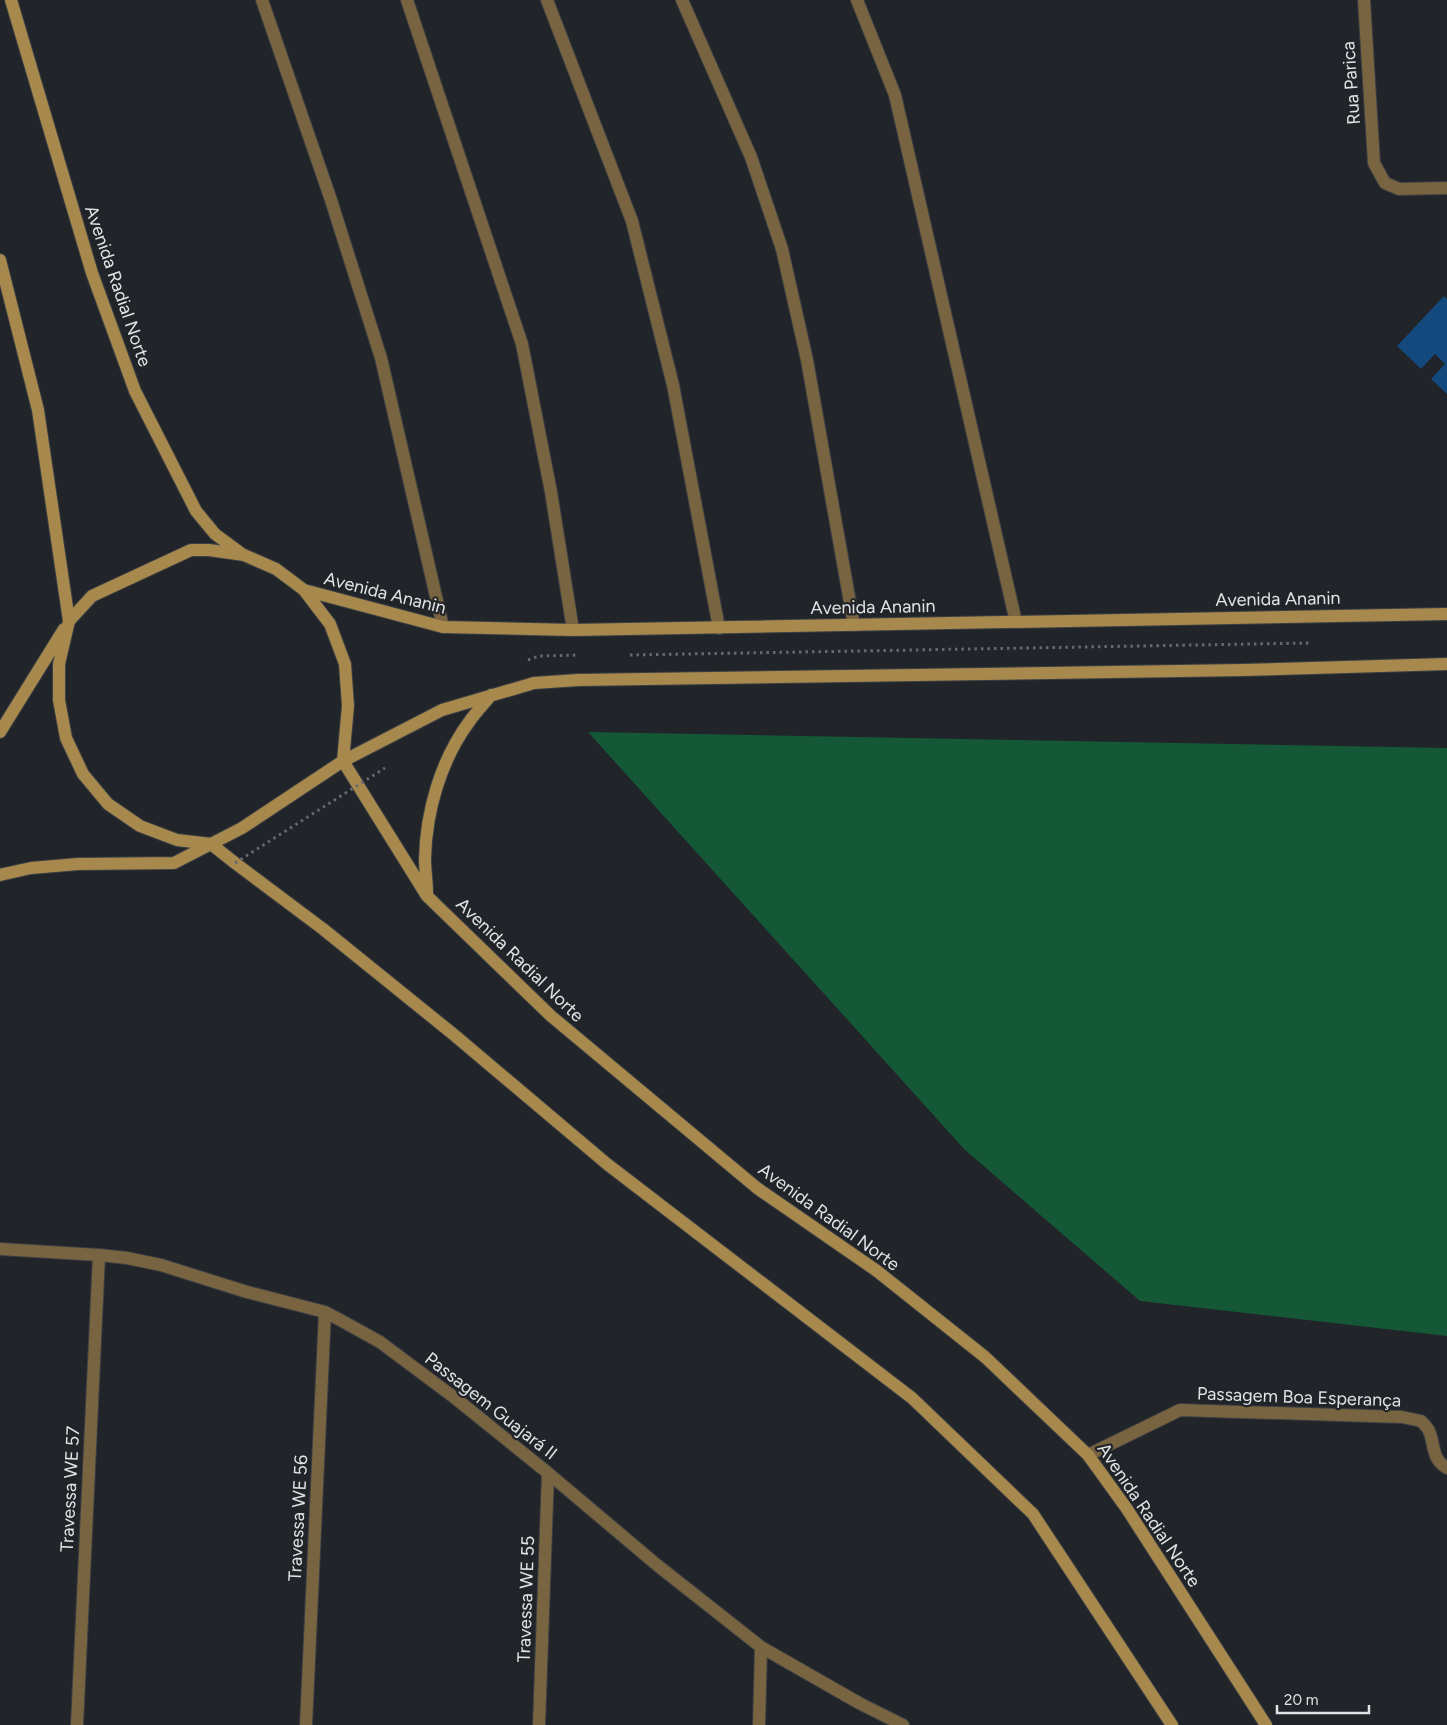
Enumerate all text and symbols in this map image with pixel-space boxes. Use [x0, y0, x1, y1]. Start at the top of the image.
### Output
street label: Rua Parica [1337, 41, 1365, 125]
street label: Avenida Radial Norte [80, 202, 156, 370]
street label: Avenida Ananin [322, 567, 448, 619]
street label: Avenida Ananin [1215, 587, 1341, 611]
street label: Avenida Ananin [810, 595, 936, 619]
street label: Avenida Radial Norte [452, 893, 589, 1027]
street label: Avenida Radial Norte [754, 1158, 904, 1276]
street label: Passagem Guajará II [420, 1347, 562, 1465]
street label: Passagem Boa Esperança [1197, 1382, 1401, 1412]
street label: Travessa WE 57 [56, 1425, 84, 1552]
street label: Avenida Radial Norte [1093, 1439, 1206, 1591]
street label: Travessa WE 56 [284, 1454, 312, 1582]
street label: Travessa WE 55 [513, 1535, 539, 1663]
scale bar [1277, 1682, 1370, 1714]
text: 20 m [1284, 1691, 1318, 1709]

